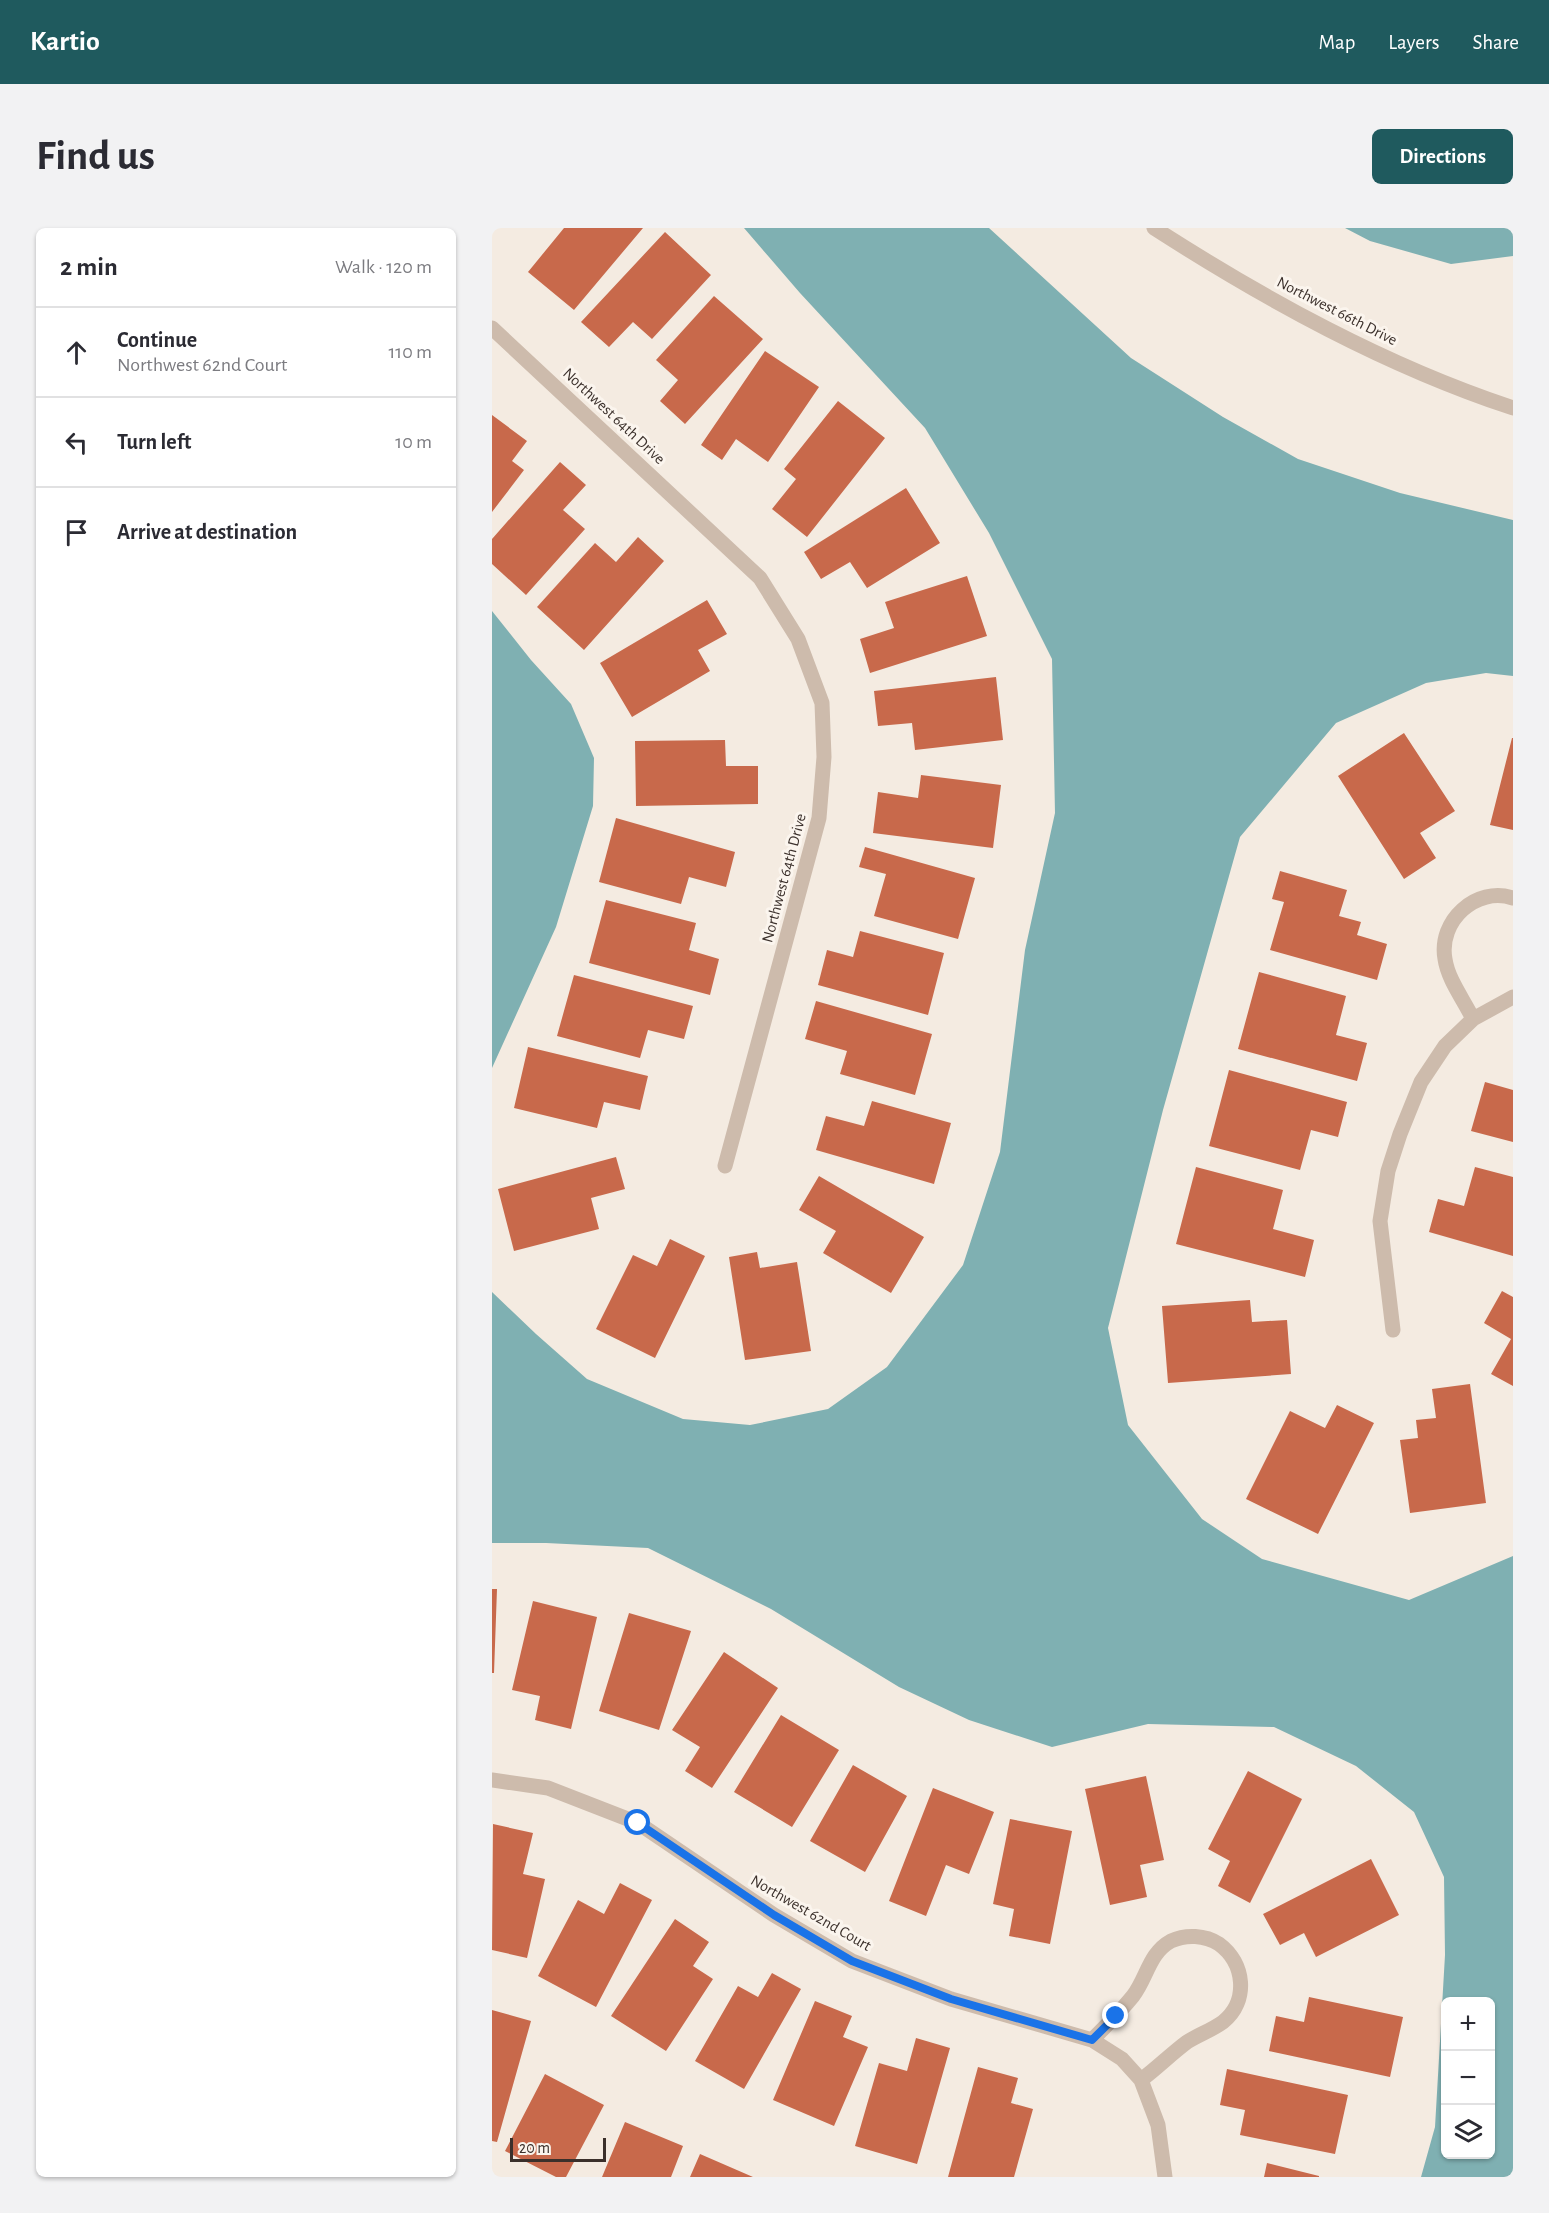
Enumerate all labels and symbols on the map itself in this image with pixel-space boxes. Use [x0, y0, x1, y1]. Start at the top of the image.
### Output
street label: Northwest 66th Drive [1274, 274, 1400, 348]
street label: Northwest 64th Drive [560, 365, 668, 467]
street label: Northwest 64th Drive [759, 812, 809, 944]
route start [624, 1809, 650, 1835]
street label: Northwest 62nd Court [748, 1872, 874, 1954]
route end [1102, 2002, 1128, 2028]
scale bar [510, 2135, 606, 2162]

